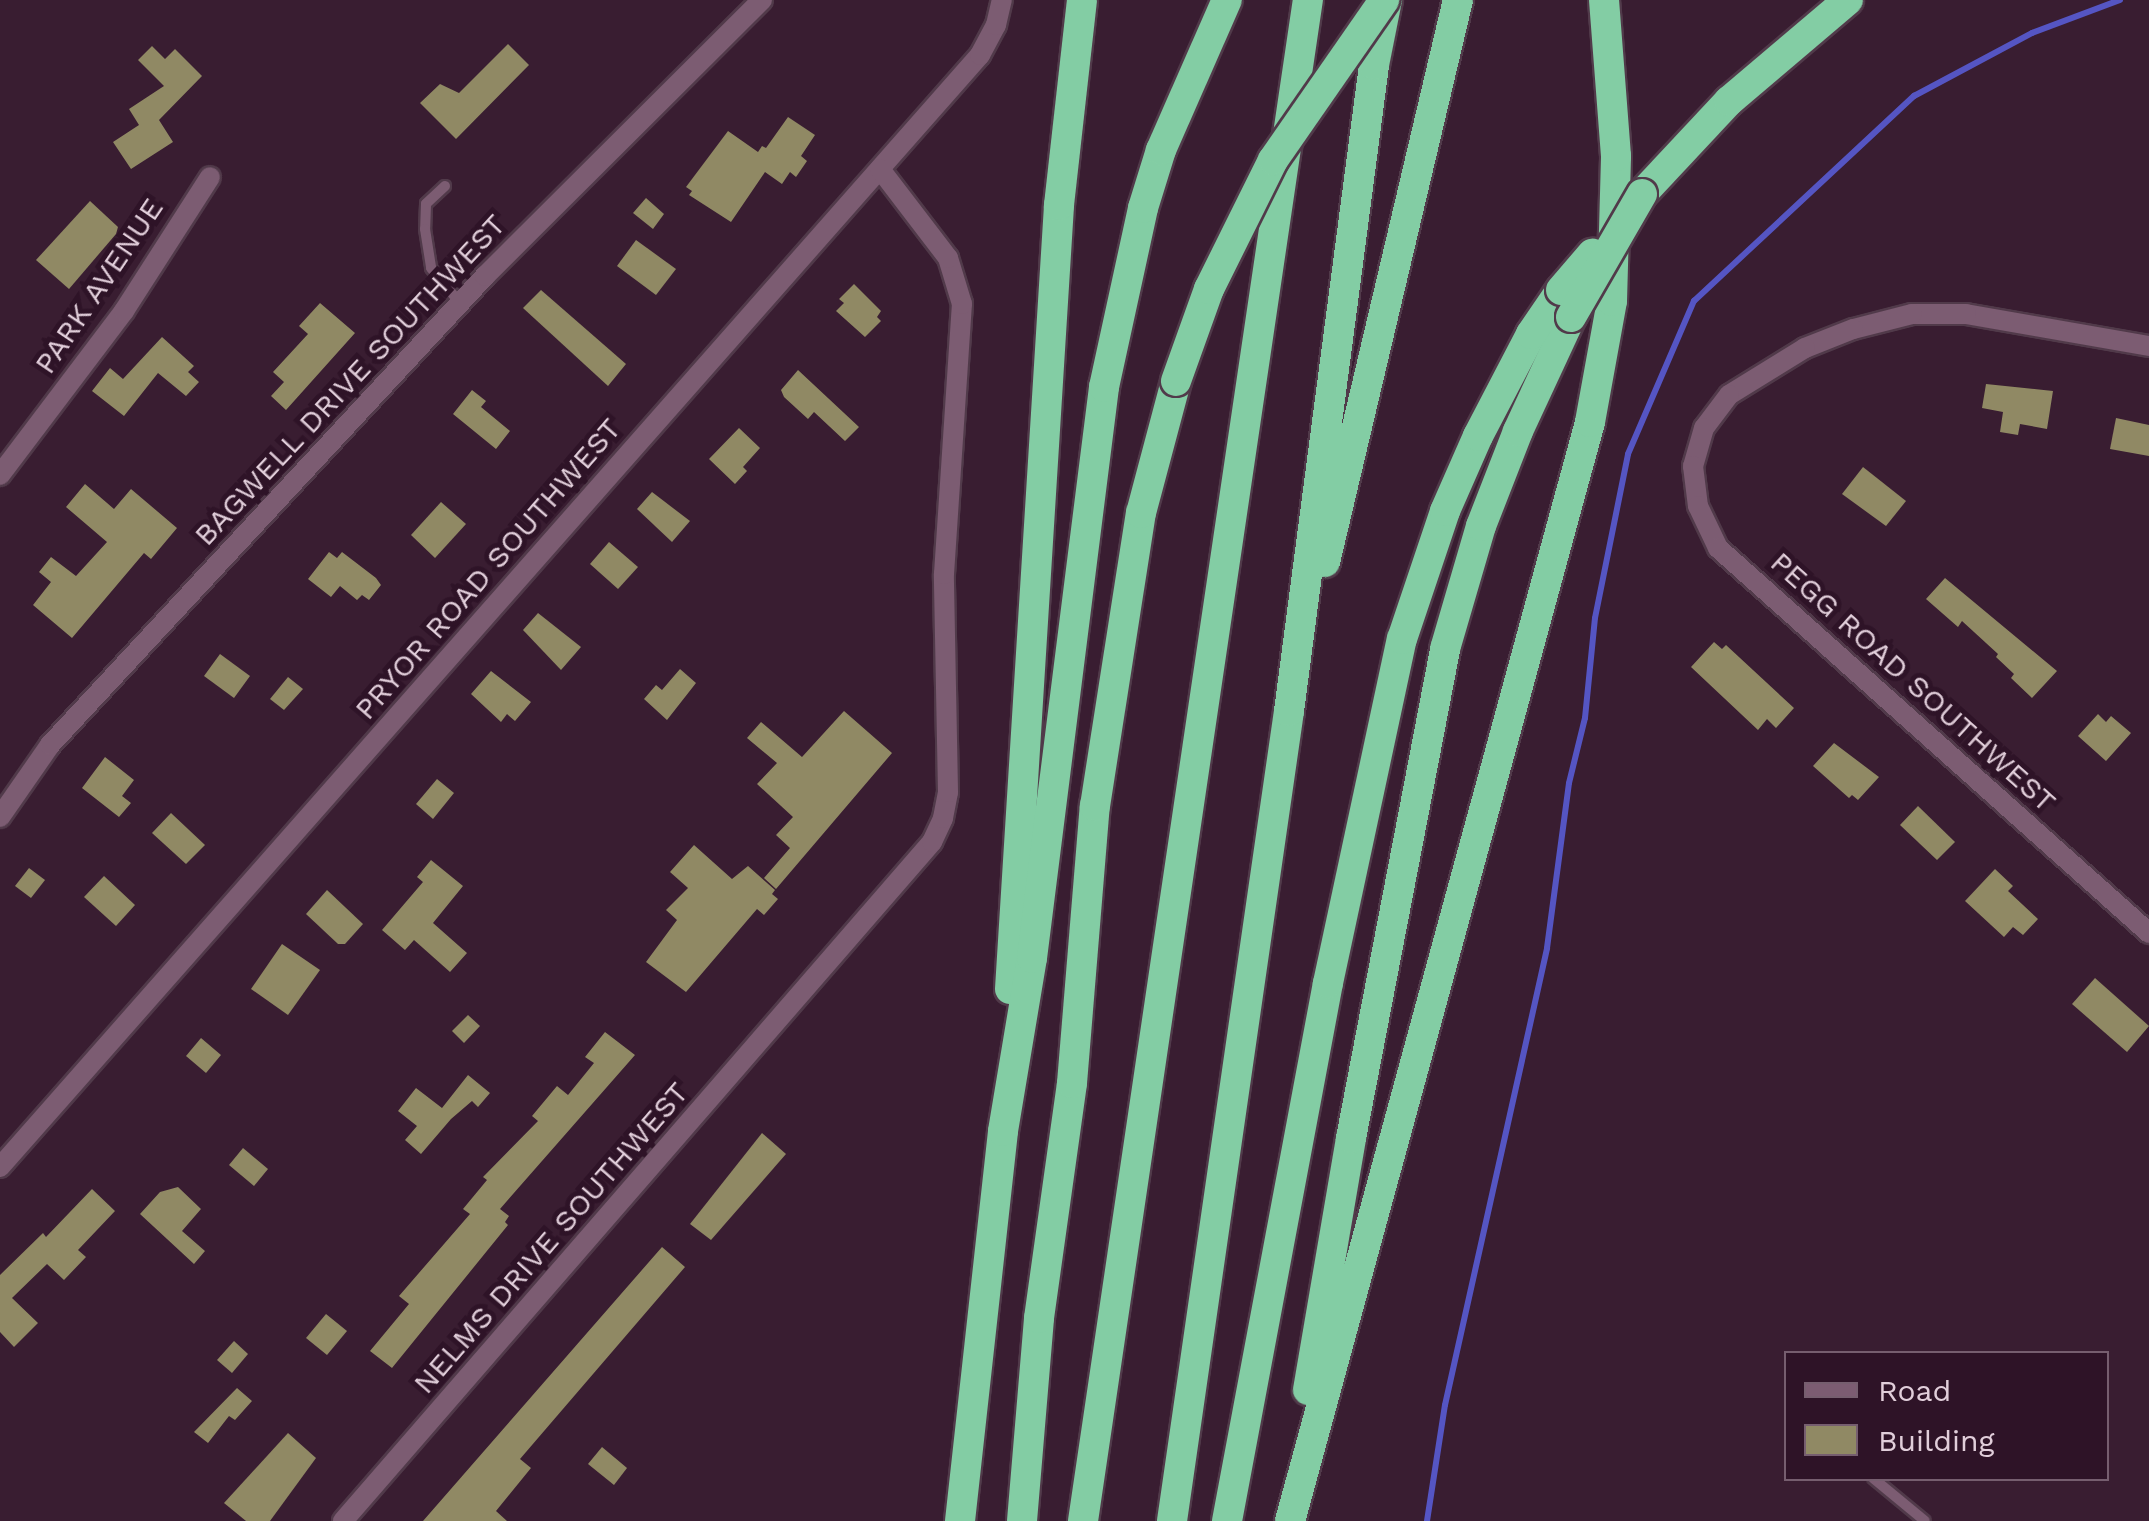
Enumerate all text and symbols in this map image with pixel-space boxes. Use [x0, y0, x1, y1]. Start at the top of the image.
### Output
street label: PARK AVENUE [27, 191, 171, 381]
street label: BAGWELL DRIVE SOUTHWEST [187, 207, 513, 553]
street label: PRYOR ROAD SOUTHWEST [347, 411, 629, 727]
street label: PEGG ROAD SOUTHWEST [1763, 544, 2063, 820]
street label: NELMS DRIVE SOUTHWEST [406, 1075, 696, 1401]
legend [1784, 1351, 2109, 1481]
text: Road [1878, 1373, 1951, 1408]
text: Building [1878, 1423, 1995, 1458]

